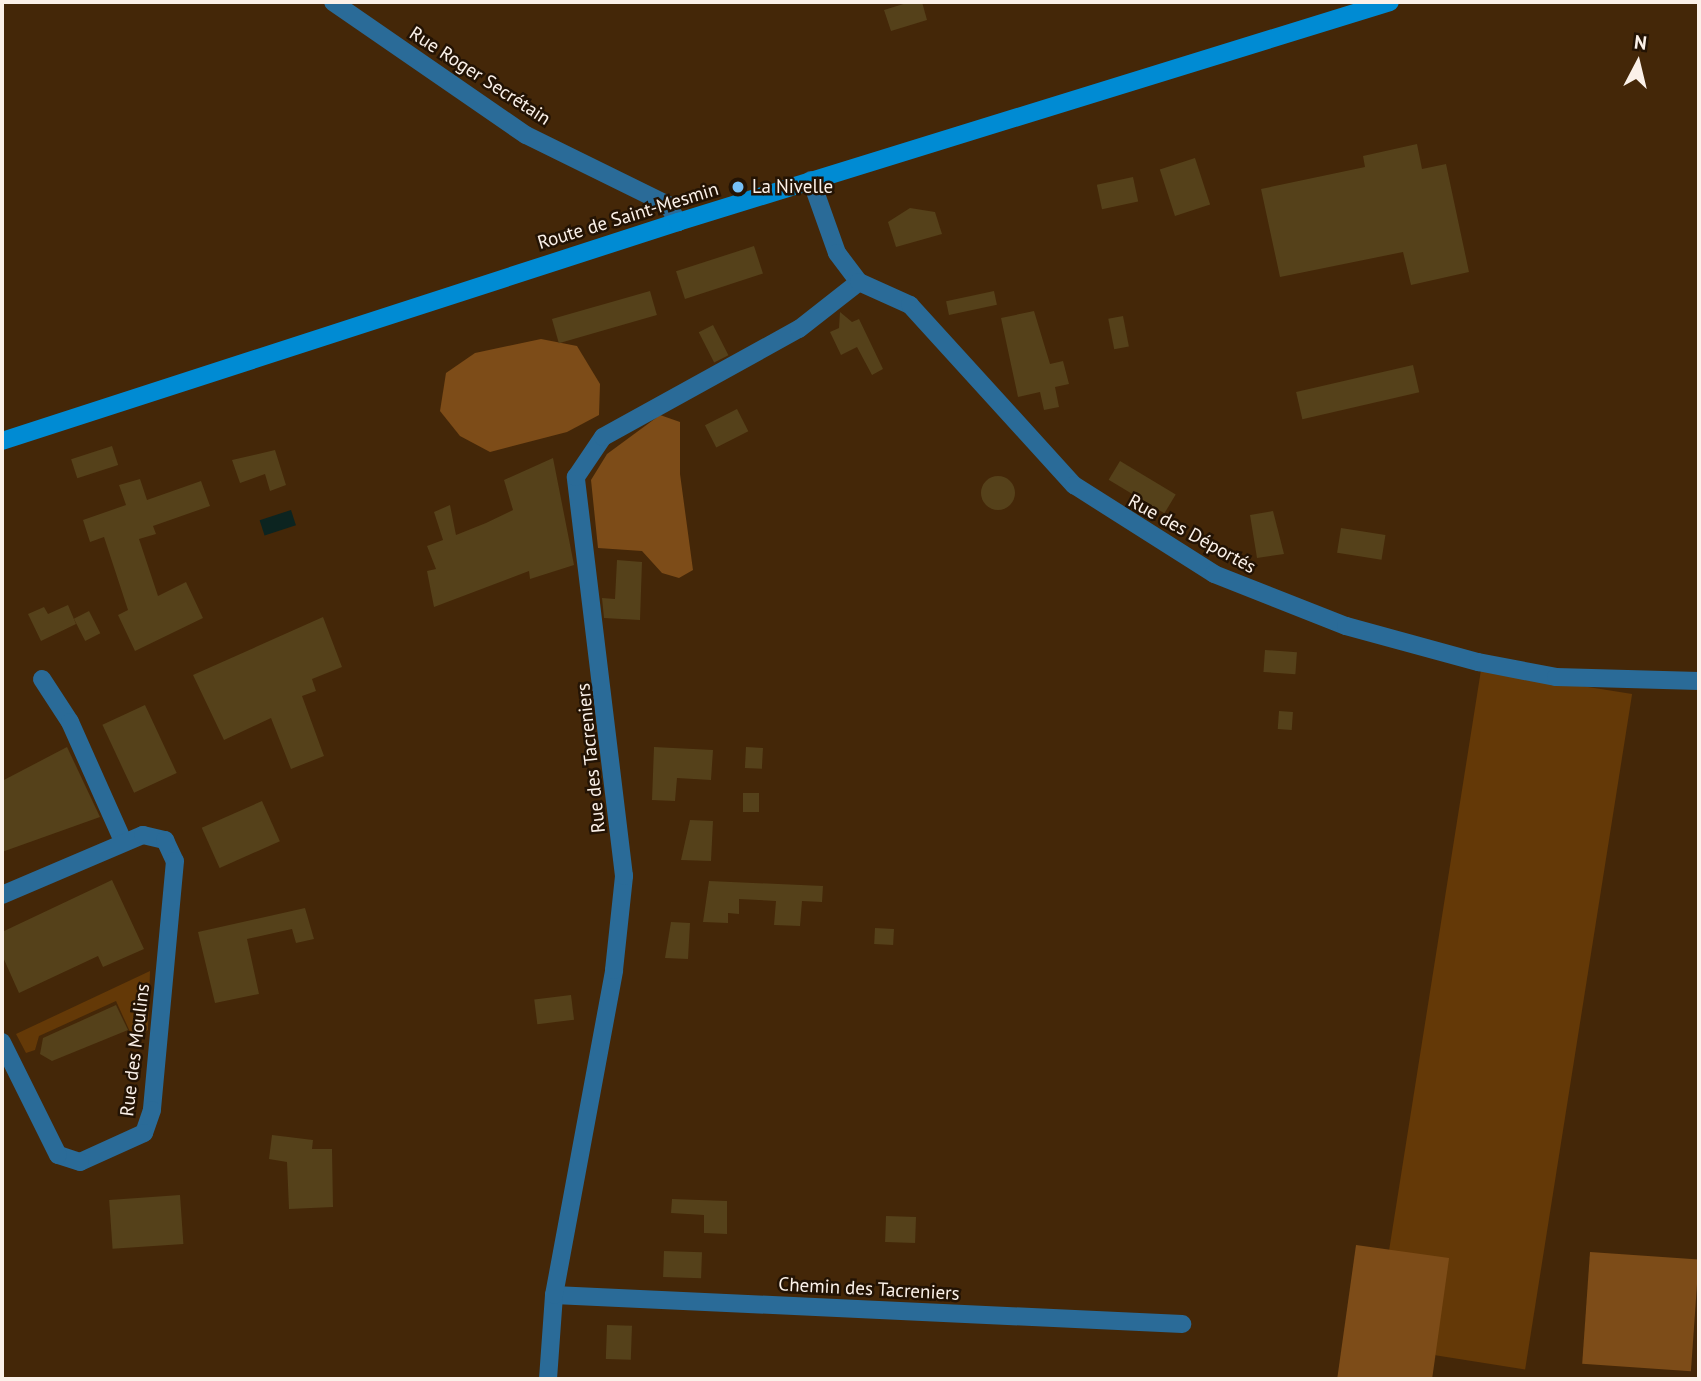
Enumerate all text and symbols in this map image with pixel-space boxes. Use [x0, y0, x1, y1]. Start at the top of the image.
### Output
street label: Rue Roger Secrétain [405, 22, 555, 130]
north arrow [1603, 28, 1673, 98]
text: N [1633, 29, 1648, 55]
place label: La Nivelle [752, 176, 833, 198]
street label: Route de Saint-Mesmin [535, 178, 721, 254]
marker: La Nivelle [730, 179, 746, 195]
street label: Rue des Déportés [1124, 489, 1260, 579]
street label: Rue des Tacreniers [572, 682, 610, 834]
street label: Rue des Moulins [116, 982, 154, 1118]
street label: Chemin des Tacreniers [777, 1273, 961, 1305]

